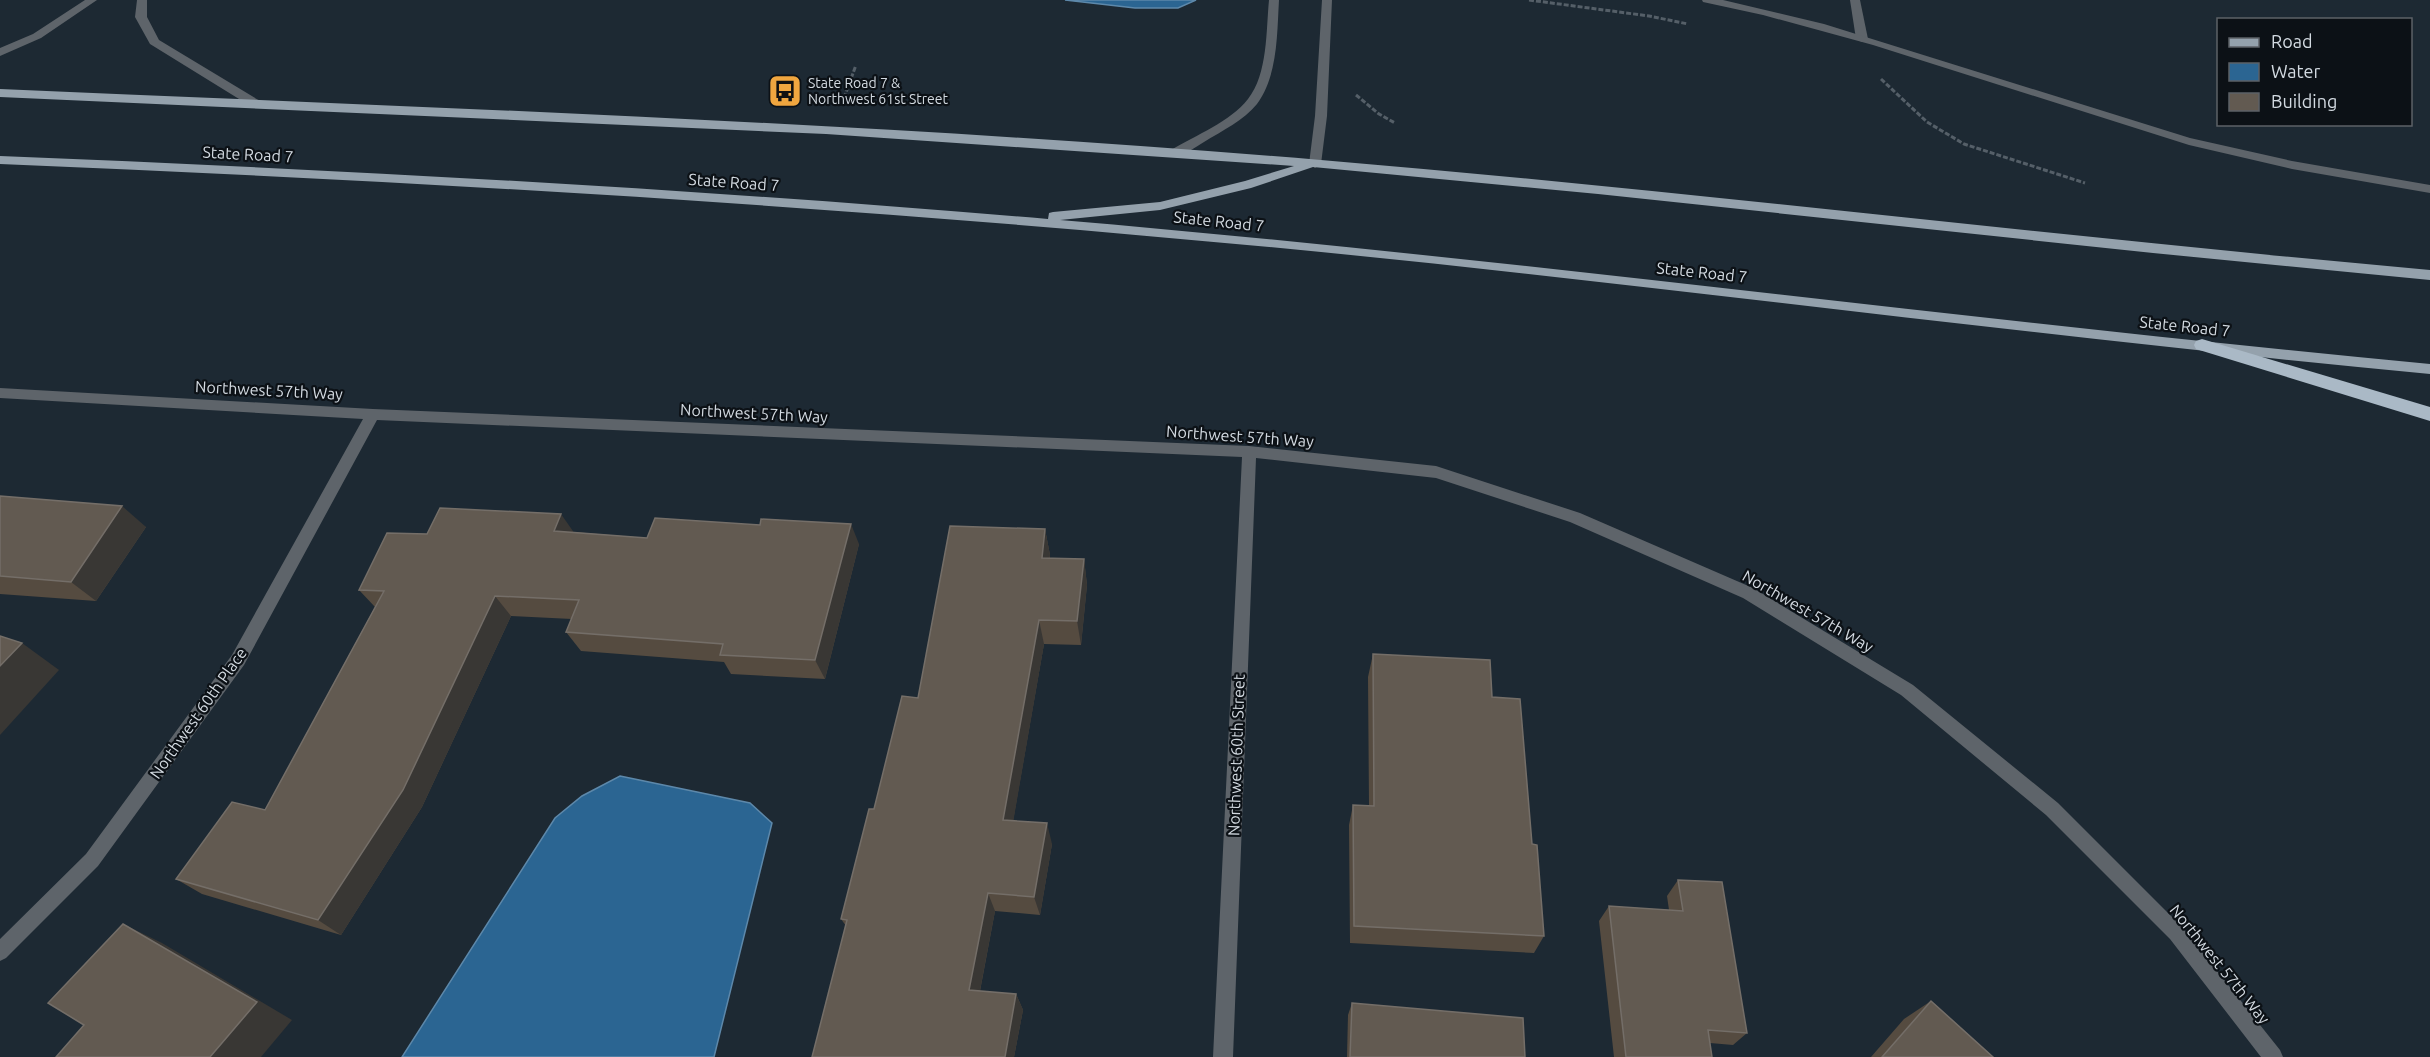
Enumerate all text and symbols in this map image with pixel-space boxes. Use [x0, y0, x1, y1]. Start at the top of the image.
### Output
legend [2217, 18, 2412, 126]
text: Road [2271, 31, 2313, 51]
text: Water [2271, 61, 2321, 81]
bus stop icon: State Road 7 & Northwest 61st Street [767, 73, 803, 109]
place label: State Road 7 & Northwest 61st Street [808, 75, 948, 107]
text: Building [2271, 91, 2337, 111]
street label: State Road 7 [202, 143, 294, 165]
street label: State Road 7 [688, 170, 780, 194]
street label: State Road 7 [1173, 207, 1265, 235]
street label: State Road 7 [1656, 258, 1748, 286]
street label: State Road 7 [2139, 312, 2231, 340]
street label: Northwest 57th Way [195, 377, 344, 403]
street label: Northwest 57th Way [680, 400, 829, 426]
street label: Northwest 57th Way [1166, 422, 1315, 450]
street label: Northwest 57th Way [1739, 566, 1877, 656]
street label: Northwest 60th Place [146, 644, 250, 782]
street label: Northwest 60th Street [1224, 673, 1248, 836]
street label: Northwest 57th Way [2166, 901, 2274, 1027]

